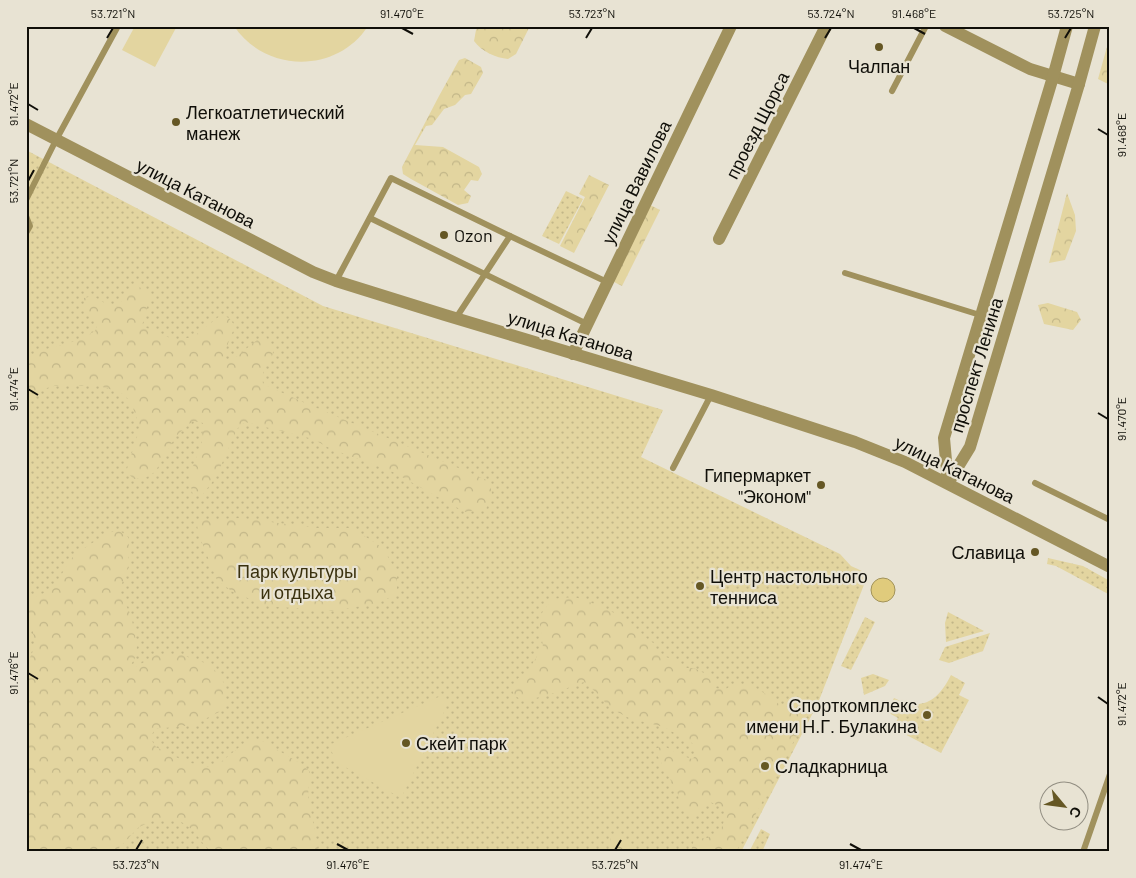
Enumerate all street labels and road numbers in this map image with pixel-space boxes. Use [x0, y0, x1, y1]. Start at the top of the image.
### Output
street label: проезд Щорса [721, 67, 794, 182]
street label: улица Вавилова [597, 116, 676, 247]
street label: улица Катанова [133, 154, 260, 233]
street label: проспект Ленина [945, 294, 1007, 435]
street label: улица Катанова [505, 305, 638, 365]
street label: улица Катанова [892, 430, 1019, 508]

